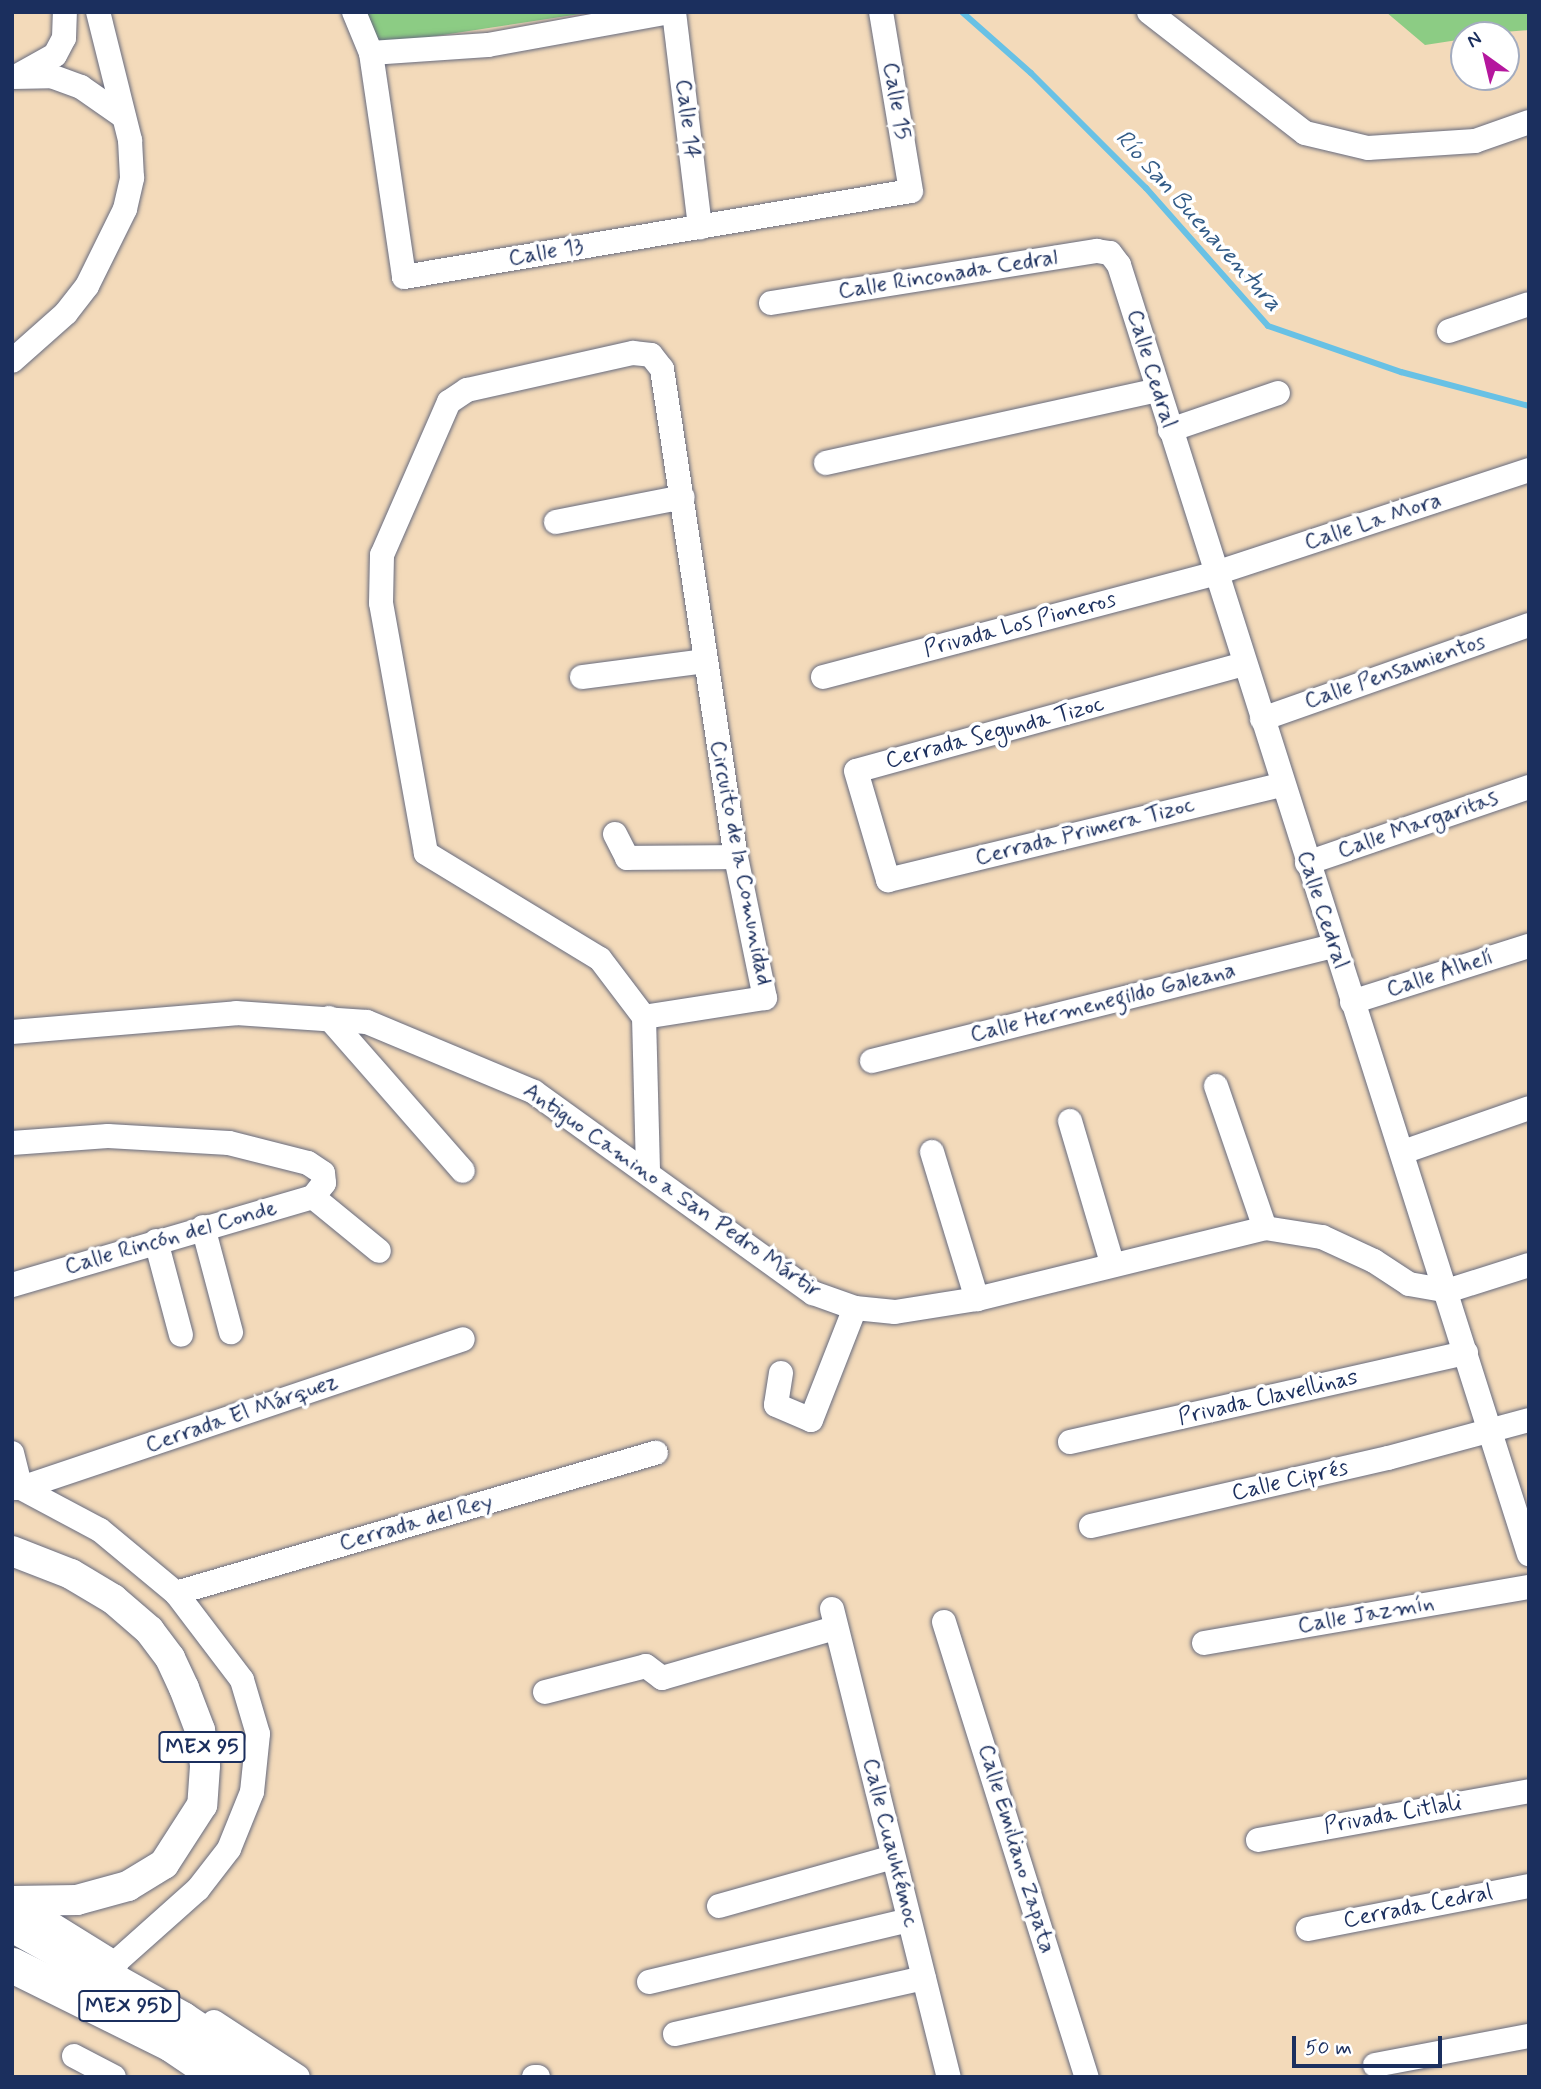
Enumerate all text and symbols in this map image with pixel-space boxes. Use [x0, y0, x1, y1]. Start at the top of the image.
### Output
north arrow [1450, 21, 1520, 91]
text: N [1462, 26, 1486, 54]
street label: Calle 15 [876, 60, 916, 142]
street label: Calle 14 [668, 78, 706, 160]
water label: Río San Buenaventura [1111, 127, 1285, 315]
street label: Calle 13 [506, 233, 586, 273]
street label: Calle Rinconada Cedral [834, 244, 1062, 306]
street label: Calle Cedral [1120, 307, 1182, 431]
street label: Calle La Mora [1303, 488, 1443, 556]
street label: Privada Los Pioneros [920, 586, 1120, 664]
street label: Calle Pensamientos [1301, 628, 1489, 716]
street label: Cerrada Segunda Tizoc [882, 690, 1108, 776]
street label: Circuito de la Comunidad [703, 739, 777, 987]
street label: Calle Margaritas [1336, 785, 1500, 865]
street label: Cerrada Primera Tizoc [971, 791, 1199, 873]
street label: Calle Cedral [1290, 848, 1354, 972]
street label: Calle Alhelí [1384, 944, 1496, 1004]
street label: Calle Hermenegildo Galeana [963, 956, 1243, 1050]
street label: Antiguo Camino a San Pedro Mártir [520, 1079, 824, 1303]
street label: Calle Rincón del Conde [62, 1195, 280, 1281]
street label: Privada Clavellinas [1174, 1364, 1362, 1432]
street label: Cerrada El Márquez [143, 1368, 341, 1460]
street label: Calle Ciprés [1229, 1454, 1351, 1508]
street label: Cerrada del Rey [336, 1488, 496, 1558]
street label: Calle Jazmín [1297, 1590, 1435, 1640]
road number: MEX 95 [158, 1730, 246, 1764]
street label: Calle Emiliano Zapata [971, 1741, 1061, 1957]
street label: Calle Cuauhtémoc [855, 1755, 925, 1931]
street label: Privada Citlali [1322, 1789, 1464, 1841]
street label: Cerrada Cedral [1339, 1879, 1497, 1935]
road number: MEX 95D [78, 1988, 180, 2024]
scale bar [1296, 2022, 1446, 2066]
text: 50 m [1305, 2034, 1352, 2062]

